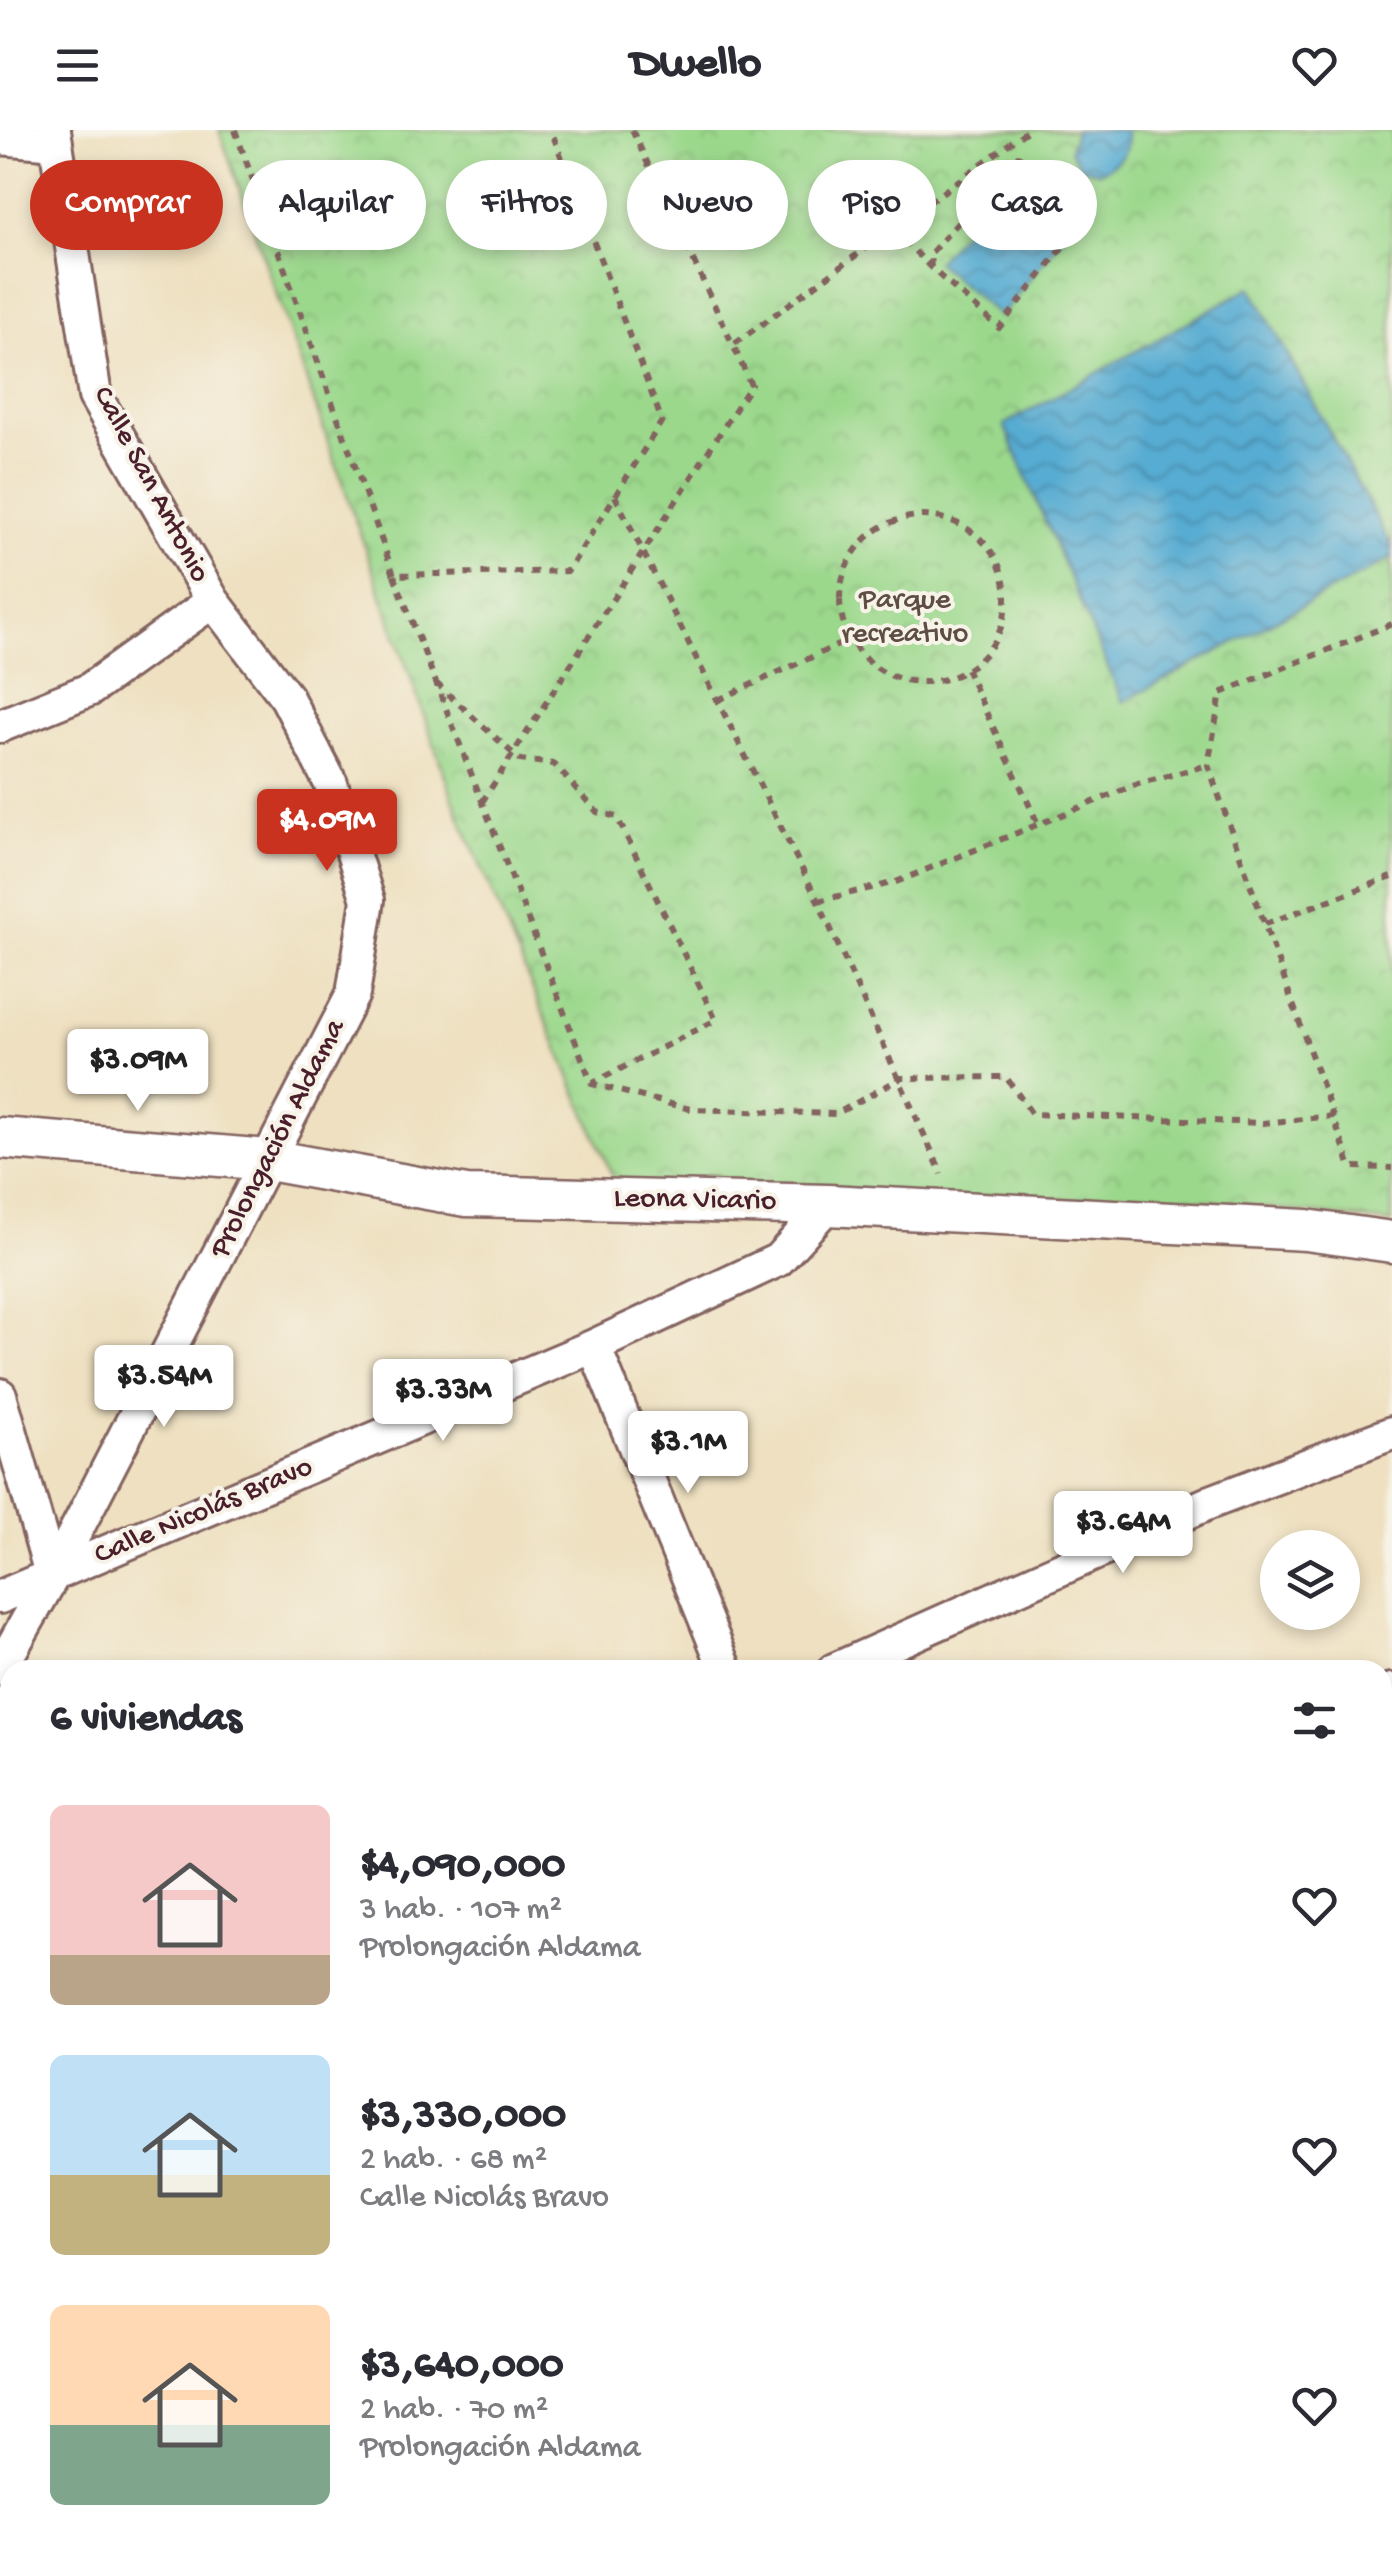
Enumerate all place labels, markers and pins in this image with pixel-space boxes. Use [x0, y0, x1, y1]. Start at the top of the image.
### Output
pin: $4.09M [246, 789, 408, 874]
pin: $3.09M [57, 1029, 219, 1114]
pin: $3.54M [83, 1345, 245, 1430]
pin: $3.33M [362, 1359, 524, 1444]
pin: $3.1M [618, 1411, 758, 1496]
pin: $3.64M [1042, 1491, 1204, 1576]

